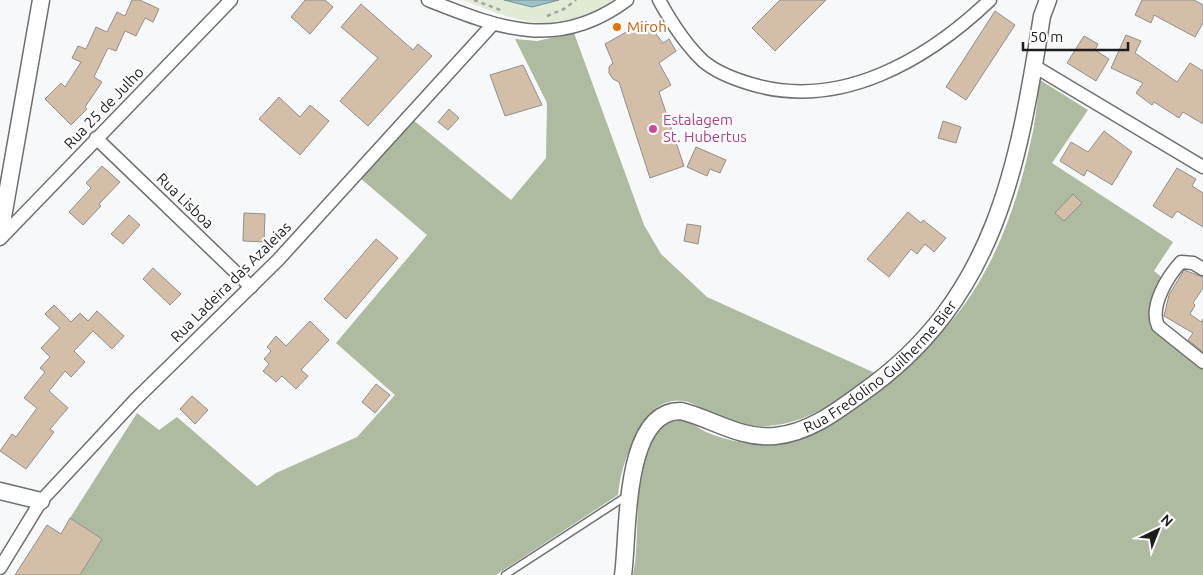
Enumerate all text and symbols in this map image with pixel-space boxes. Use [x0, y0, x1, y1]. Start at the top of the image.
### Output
place label: Miroh [627, 18, 667, 35]
scale bar [1023, 20, 1128, 52]
marker: Miroh [611, 21, 623, 33]
text: 50 m [1030, 28, 1063, 45]
street label: Rua 25 de Julho [60, 63, 147, 152]
place label: Estalagem St. Hubertus [663, 111, 747, 145]
marker: Estalagem St. Hubertus [647, 123, 659, 135]
street label: Rua Lisboa [154, 169, 217, 232]
street label: Rua Ladeira das Azaleias [167, 218, 294, 345]
street label: Rua Fredolino Guilherme Bier [801, 297, 960, 436]
north arrow [1133, 505, 1183, 555]
text: N [1158, 511, 1176, 530]

